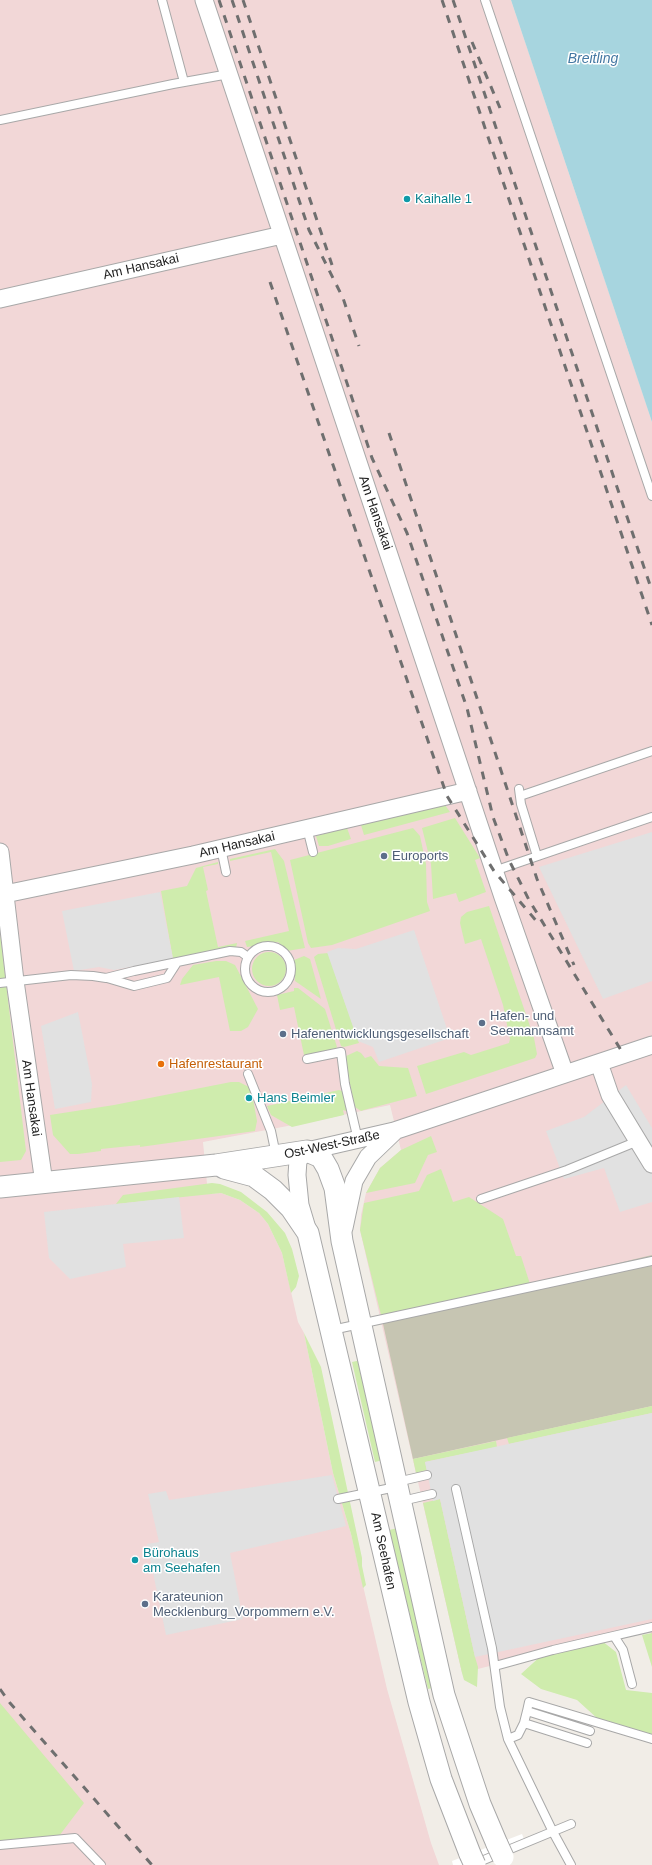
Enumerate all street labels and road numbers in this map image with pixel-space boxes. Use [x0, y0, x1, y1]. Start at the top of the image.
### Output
street label: Am Hansakai [102, 251, 180, 283]
street label: Am Hansakai [355, 474, 395, 552]
street label: Am Hansakai [198, 829, 276, 861]
street label: Am Hansakai [18, 1059, 44, 1137]
street label: Ost-West-Straße [283, 1127, 381, 1163]
street label: Am Seehafen [367, 1511, 399, 1591]

